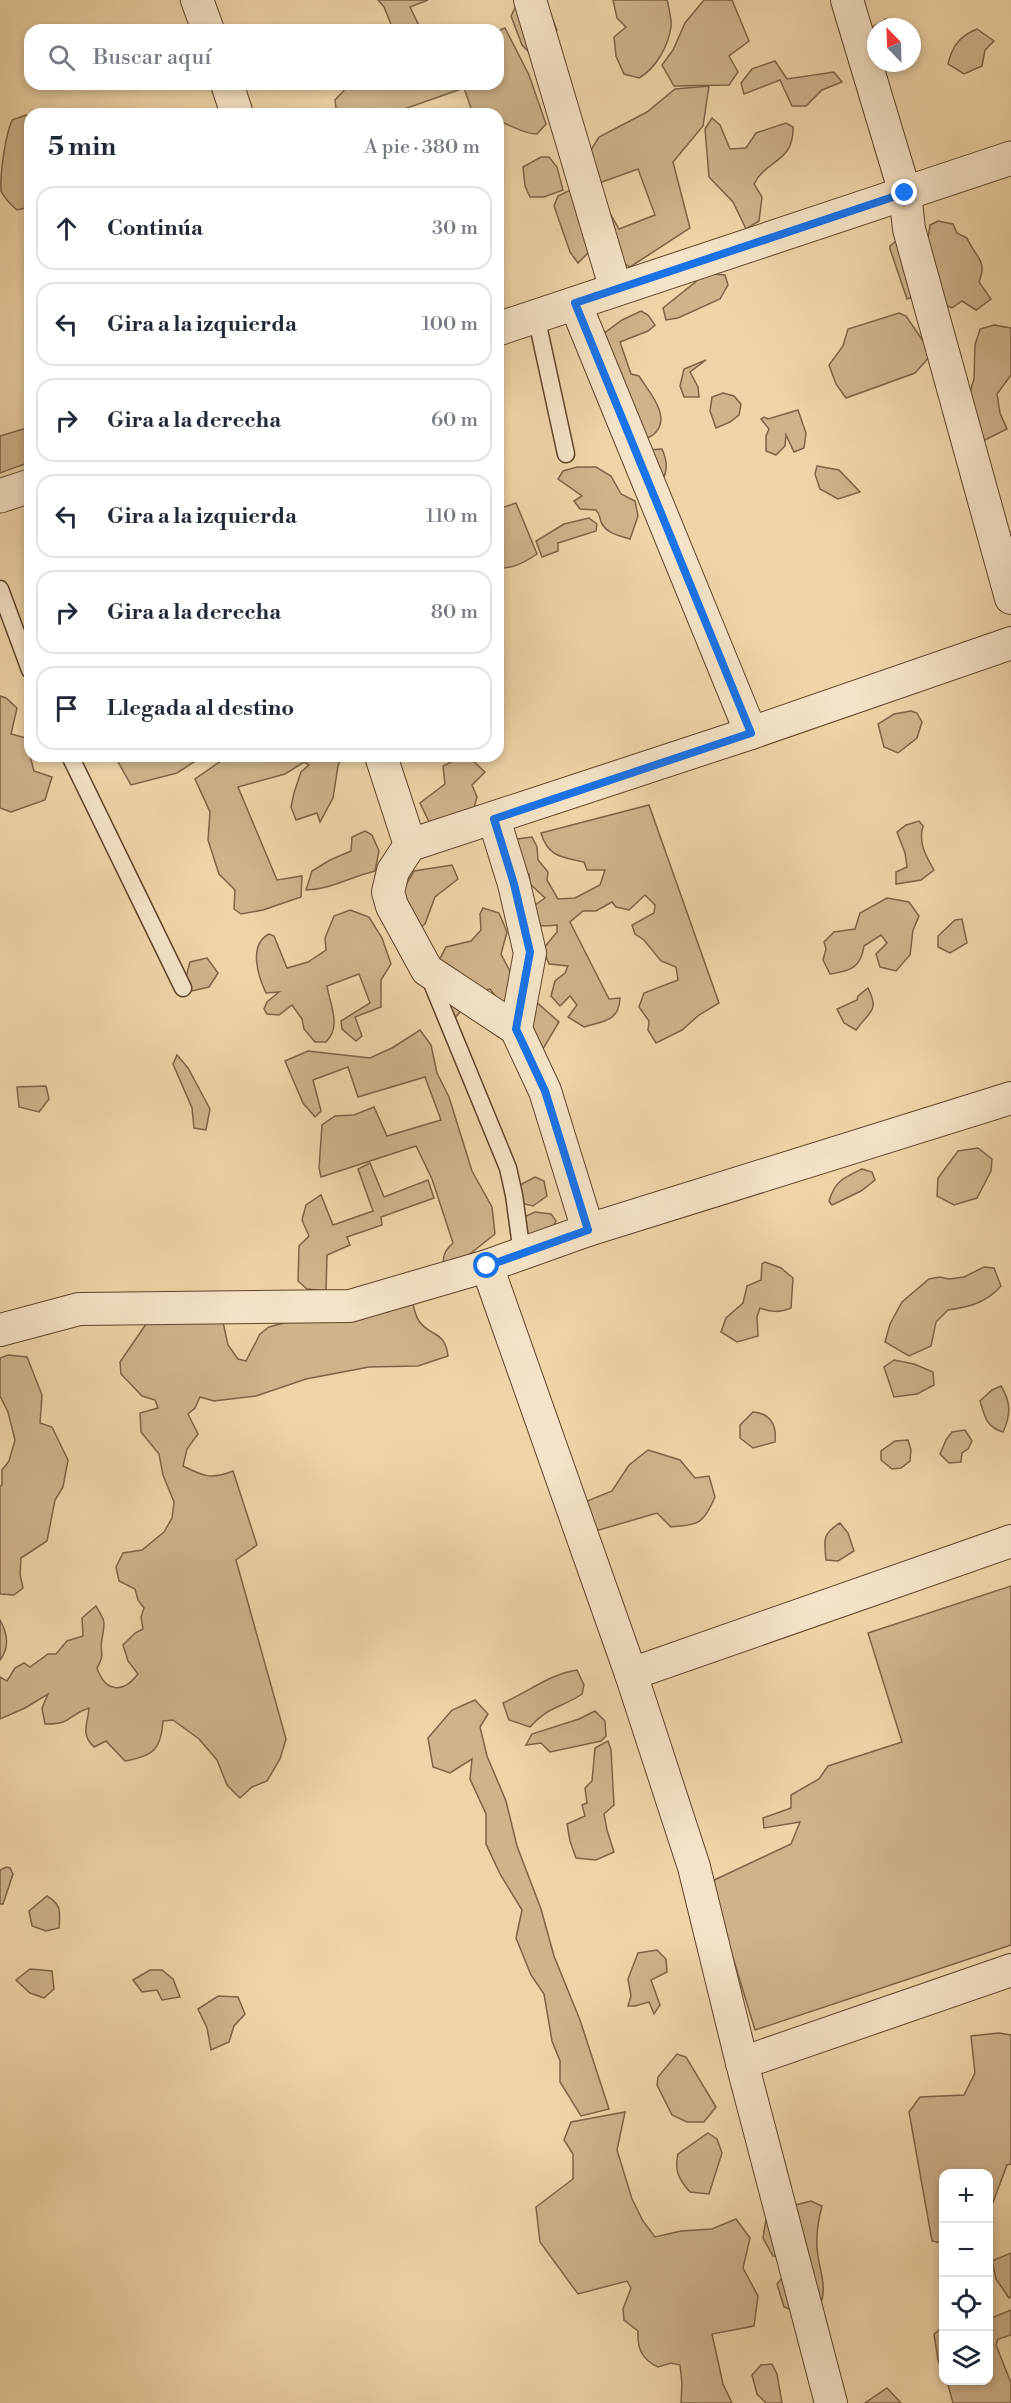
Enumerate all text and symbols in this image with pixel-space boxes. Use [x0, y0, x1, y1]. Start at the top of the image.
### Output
north arrow [867, 18, 921, 72]
search box [24, 24, 504, 90]
icon: search [45, 41, 78, 74]
text: Buscar aquí [93, 44, 211, 71]
text: 5 min [48, 131, 116, 163]
text: A pie · 380 m [364, 135, 480, 160]
route end [891, 179, 917, 205]
icon: ahead [50, 212, 83, 245]
text: Continúa [107, 215, 203, 242]
text: 30 m [432, 216, 478, 241]
icon: left [50, 308, 83, 341]
text: Gira a la izquierda [107, 311, 297, 338]
text: 100 m [422, 312, 478, 337]
icon: right [50, 404, 83, 437]
text: Gira a la derecha [107, 407, 281, 434]
text: 60 m [431, 408, 478, 433]
icon: left [50, 500, 83, 533]
text: Gira a la izquierda [107, 503, 297, 530]
text: 110 m [426, 504, 478, 529]
icon: right [50, 596, 83, 629]
text: Gira a la derecha [107, 599, 281, 626]
text: 80 m [431, 600, 478, 625]
icon: arrive [50, 692, 83, 725]
text: Llegada al destino [107, 695, 294, 722]
route start [473, 1252, 499, 1278]
map controls [939, 2169, 993, 2385]
button: + [939, 2169, 993, 2223]
button: − [939, 2223, 993, 2277]
button: locate [939, 2277, 993, 2331]
button: layers [939, 2331, 993, 2385]

